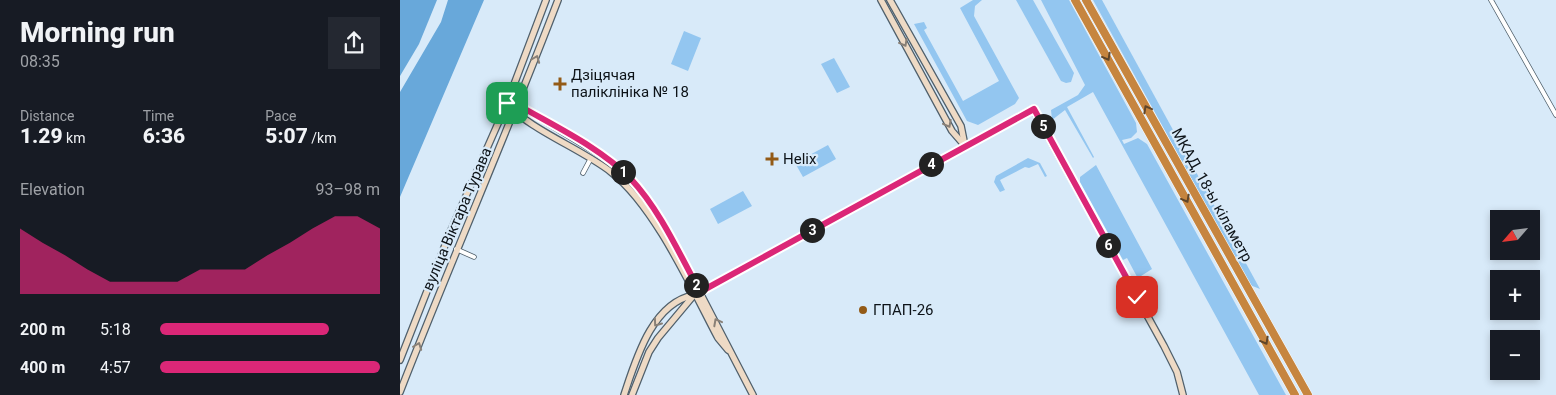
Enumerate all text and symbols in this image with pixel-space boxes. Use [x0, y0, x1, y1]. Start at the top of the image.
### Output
text: Morning run [20, 16, 175, 49]
button: share [328, 17, 380, 69]
one-way arrow [898, 37, 908, 46]
text: 08:35 [20, 52, 60, 71]
one-way arrow [1101, 52, 1111, 61]
one-way arrow [530, 55, 540, 64]
place label: Дзіцячая паліклініка № 18 [571, 66, 689, 101]
marker: Дзіцячая паліклініка № 18 [553, 77, 567, 91]
pin [486, 82, 528, 124]
icon: arrive [493, 89, 521, 117]
one-way arrow [1144, 105, 1154, 114]
text: Distance [20, 108, 75, 124]
text: Time [143, 108, 174, 124]
text: Pace [265, 108, 296, 124]
pin: 5 [1030, 114, 1056, 138]
text: 5 [1039, 118, 1048, 134]
one-way arrow [942, 119, 952, 128]
text: 1.29 [20, 124, 63, 148]
text: 6:36 [143, 124, 185, 148]
text: 5:07 [265, 124, 308, 148]
street label: МКАД, 18-ы кіламетр [1168, 125, 1256, 265]
text: km [63, 130, 85, 146]
text: /km [308, 130, 336, 146]
street label: вуліца Віктара Турава [419, 145, 495, 293]
place label: Helix [783, 150, 817, 168]
marker: Helix [765, 152, 779, 166]
pin: 4 [918, 152, 944, 176]
text: 4 [927, 156, 936, 172]
pin: 1 [610, 160, 636, 184]
text: 1 [619, 164, 628, 180]
text: Elevation [20, 180, 85, 199]
text: 93–98 m [316, 180, 380, 199]
one-way arrow [1180, 194, 1190, 203]
north arrow [1490, 210, 1540, 260]
map controls [1490, 210, 1540, 380]
pin: 3 [800, 218, 824, 242]
text: 3 [808, 222, 817, 238]
pin: 6 [1096, 232, 1120, 258]
text: 6 [1104, 237, 1113, 253]
button: + [1490, 270, 1540, 320]
pin: 2 [684, 272, 708, 298]
pin [1116, 276, 1158, 318]
text: 2 [692, 277, 701, 293]
icon: check [1123, 283, 1151, 311]
place label: ГПАП-26 [873, 301, 934, 319]
marker: ГПАП-26 [857, 304, 869, 316]
one-way arrow [654, 317, 663, 327]
one-way arrow [713, 319, 723, 328]
text: 200 m [20, 320, 65, 339]
text: 5:18 [100, 320, 131, 339]
button: − [1490, 330, 1540, 380]
one-way arrow [1259, 336, 1269, 345]
one-way arrow [412, 343, 422, 351]
text: 400 m [20, 358, 65, 377]
text: 4:57 [100, 358, 131, 377]

